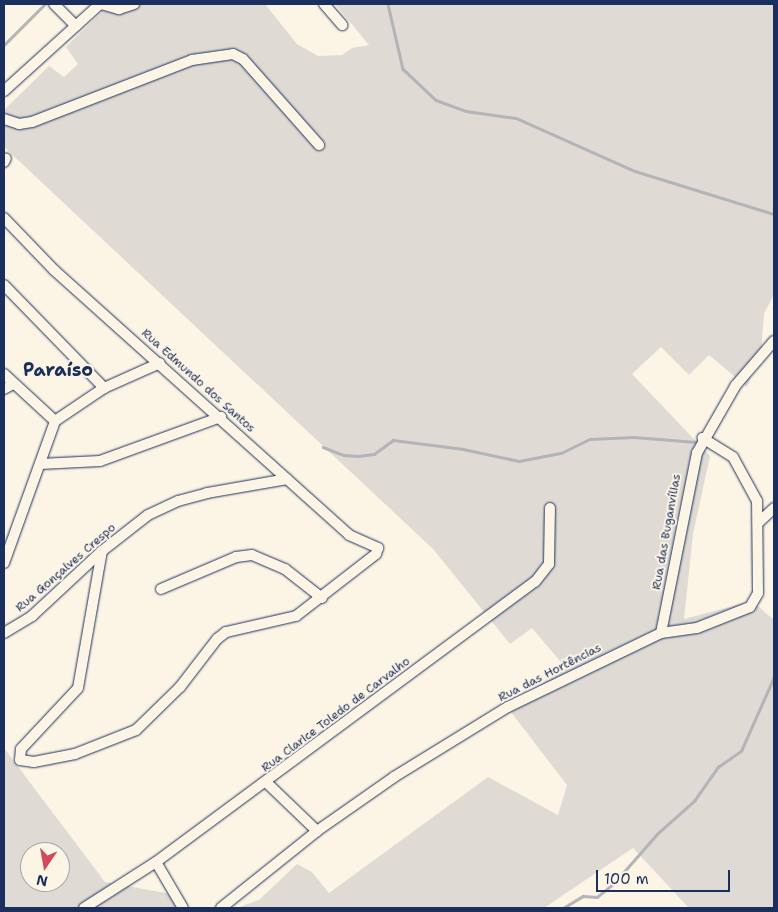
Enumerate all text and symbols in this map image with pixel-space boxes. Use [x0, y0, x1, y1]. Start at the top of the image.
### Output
street label: Rua Edmundo dos Santos [138, 326, 258, 436]
district label: Paraíso [23, 359, 93, 381]
street label: Rua das Buganvílias [650, 473, 684, 591]
street label: Rua Gonçalves Crespo [13, 521, 119, 615]
street label: Rua das Hortências [496, 641, 604, 705]
street label: Rua Clarice Toledo de Carvalho [259, 654, 413, 776]
north arrow [20, 842, 70, 892]
scale bar [598, 860, 732, 892]
text: 100 m [604, 869, 649, 889]
text: N [35, 871, 49, 891]

